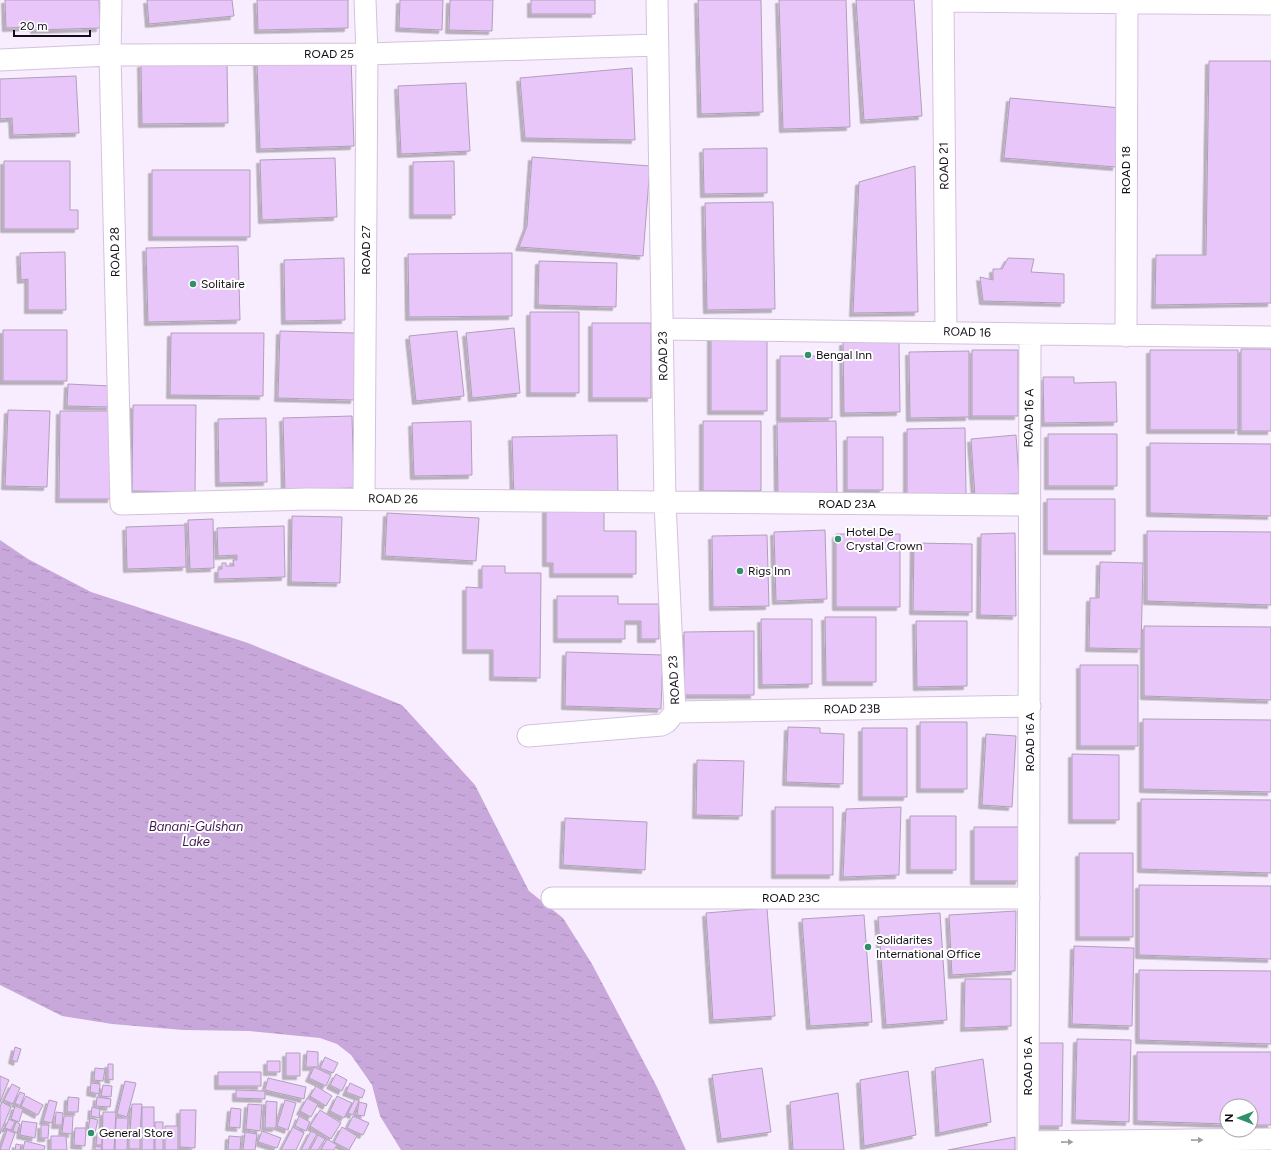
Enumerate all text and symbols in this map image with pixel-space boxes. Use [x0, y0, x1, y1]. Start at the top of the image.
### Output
scale bar [14, 12, 90, 38]
text: 20 m [20, 19, 48, 33]
street label: ROAD 25 [304, 47, 354, 61]
street label: ROAD 21 [937, 142, 951, 190]
street label: ROAD 18 [1119, 146, 1133, 194]
street label: ROAD 27 [359, 225, 373, 275]
street label: ROAD 28 [108, 227, 122, 277]
place label: Solitaire [201, 277, 245, 291]
marker: Solitaire [188, 279, 198, 289]
street label: ROAD 16 [943, 324, 991, 340]
street label: ROAD 23 [656, 331, 670, 381]
place label: Bengal Inn [816, 348, 872, 362]
marker: Bengal Inn [803, 350, 813, 360]
street label: ROAD 16 A [1021, 388, 1037, 448]
street label: ROAD 26 [368, 492, 418, 506]
street label: ROAD 23A [818, 497, 876, 511]
place label: Hotel De Crystal Crown [846, 525, 923, 553]
marker: Hotel De Crystal Crown [833, 534, 843, 544]
place label: Rigs Inn [748, 564, 791, 578]
marker: Rigs Inn [735, 566, 745, 576]
street label: ROAD 23 [666, 655, 682, 705]
street label: ROAD 23B [824, 702, 880, 716]
street label: ROAD 16 A [1023, 712, 1037, 772]
water label: Banani-Gulshan Lake [149, 819, 243, 849]
street label: ROAD 23C [762, 891, 820, 905]
place label: Solidarites International Office [876, 933, 981, 961]
marker: Solidarites International Office [863, 942, 873, 952]
street label: ROAD 16 A [1021, 1036, 1035, 1096]
north arrow [1219, 1098, 1259, 1138]
text: N [1223, 1114, 1236, 1122]
place label: General Store [99, 1126, 174, 1140]
marker: General Store [86, 1128, 96, 1138]
one-way arrow [1191, 1137, 1204, 1143]
one-way arrow [1061, 1138, 1073, 1145]

